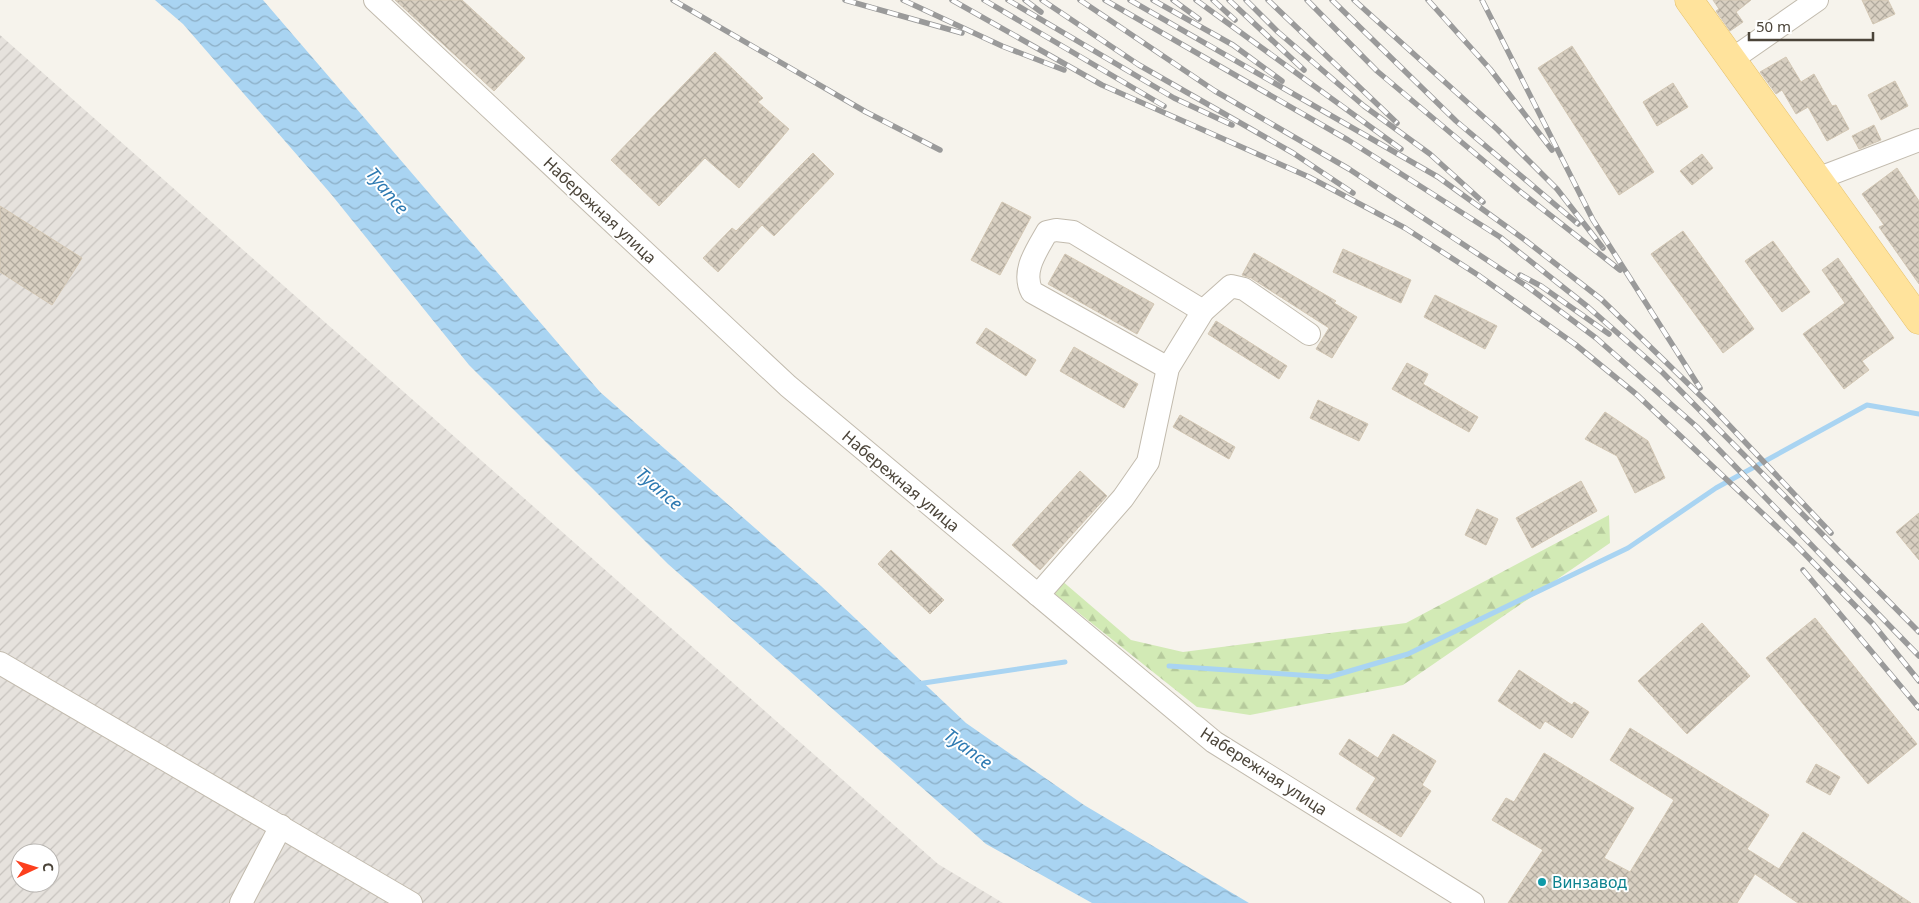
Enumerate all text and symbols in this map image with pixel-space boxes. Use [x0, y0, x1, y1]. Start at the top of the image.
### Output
scale bar [1749, 10, 1873, 42]
text: 50 m [1756, 16, 1791, 36]
street label: Набережная улица [539, 152, 661, 268]
water label: Туапсе [361, 162, 415, 219]
street label: Набережная улица [838, 425, 964, 537]
water label: Туапсе [631, 461, 688, 515]
water label: Туапсе [940, 722, 998, 774]
street label: Набережная улица [1196, 722, 1332, 820]
north arrow [10, 843, 60, 893]
text: С [39, 862, 58, 872]
place label: Винзавод [1552, 871, 1627, 893]
marker: Винзавод [1536, 876, 1548, 888]

